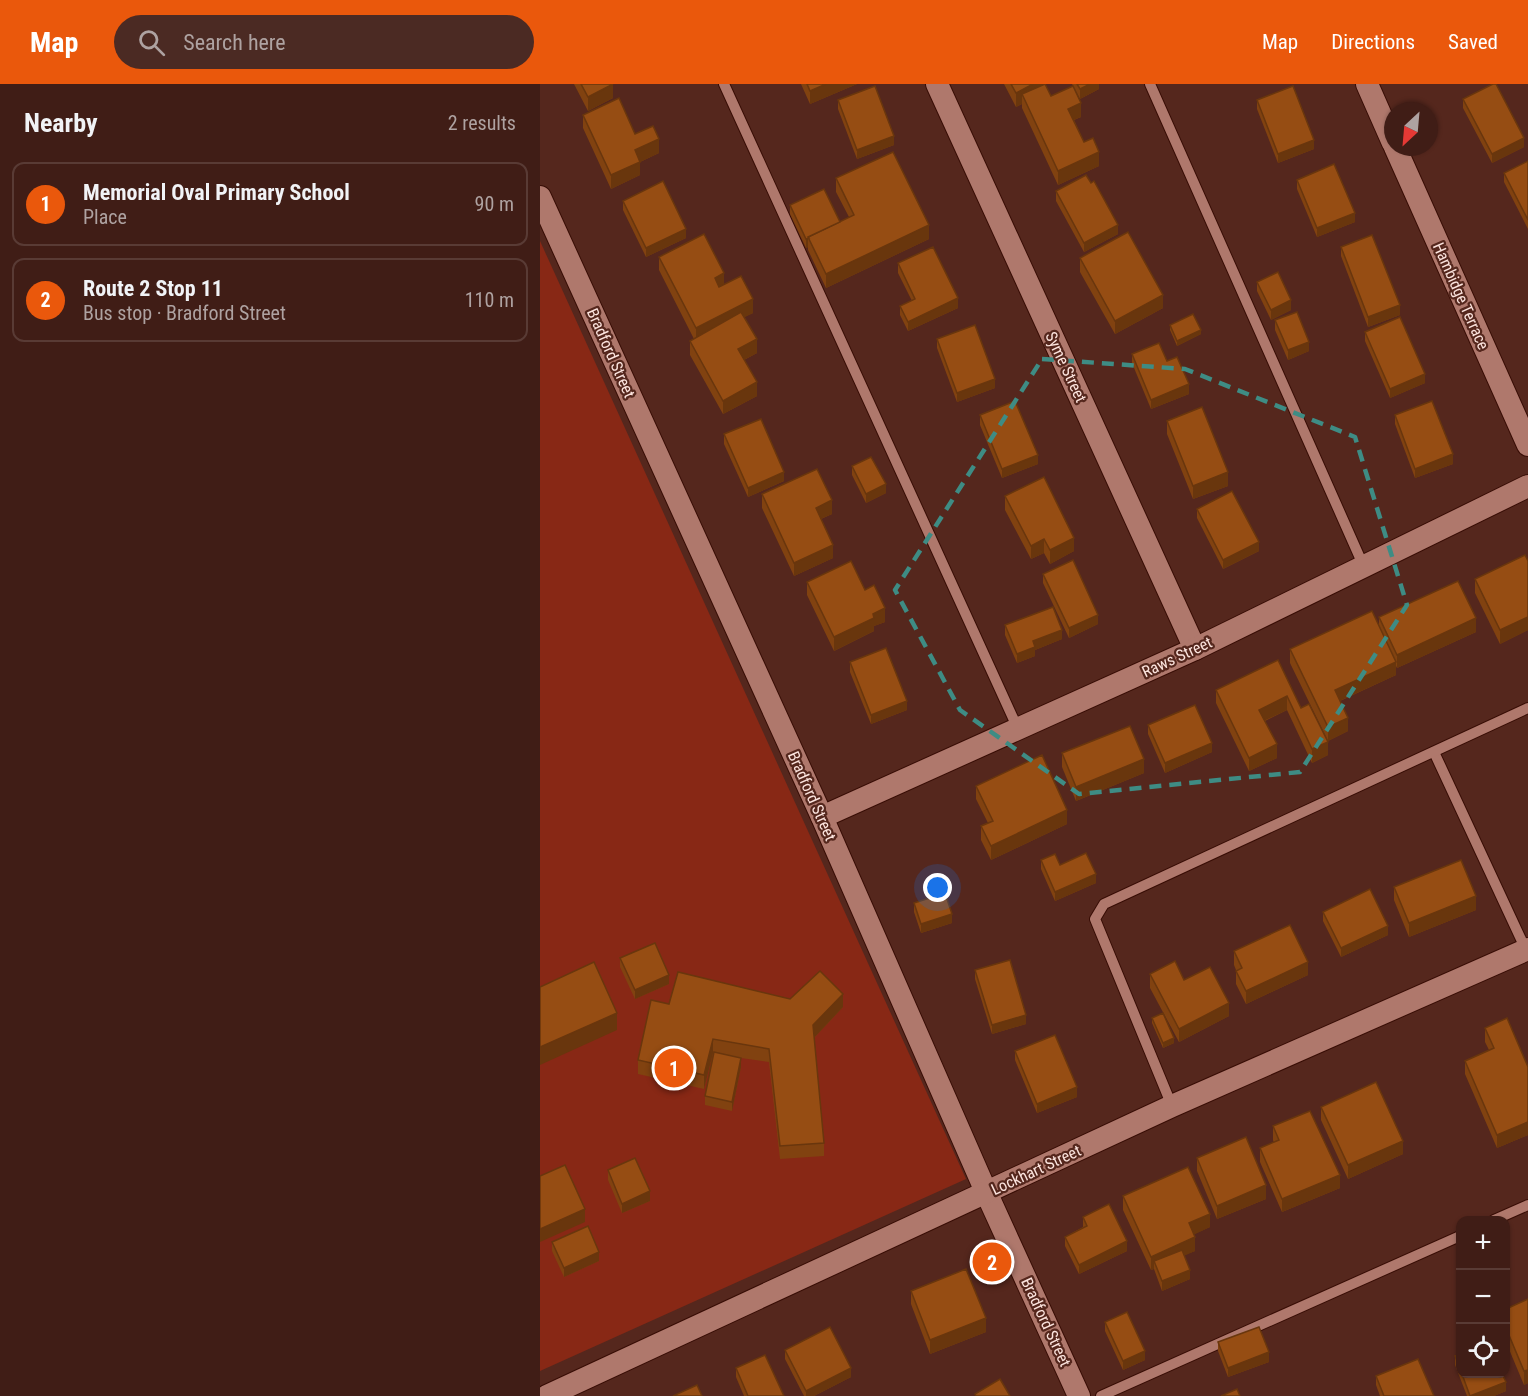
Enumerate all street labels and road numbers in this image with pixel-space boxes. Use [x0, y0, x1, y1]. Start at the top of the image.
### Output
street label: Hambidge Terrace [1429, 240, 1493, 352]
street label: Bradford Street [583, 305, 639, 401]
street label: Syme Street [1041, 329, 1091, 406]
street label: Raws Street [1139, 632, 1215, 681]
street label: Bradford Street [784, 748, 840, 844]
street label: Lockhart Street [988, 1141, 1084, 1199]
street label: Bradford Street [1017, 1275, 1075, 1370]

